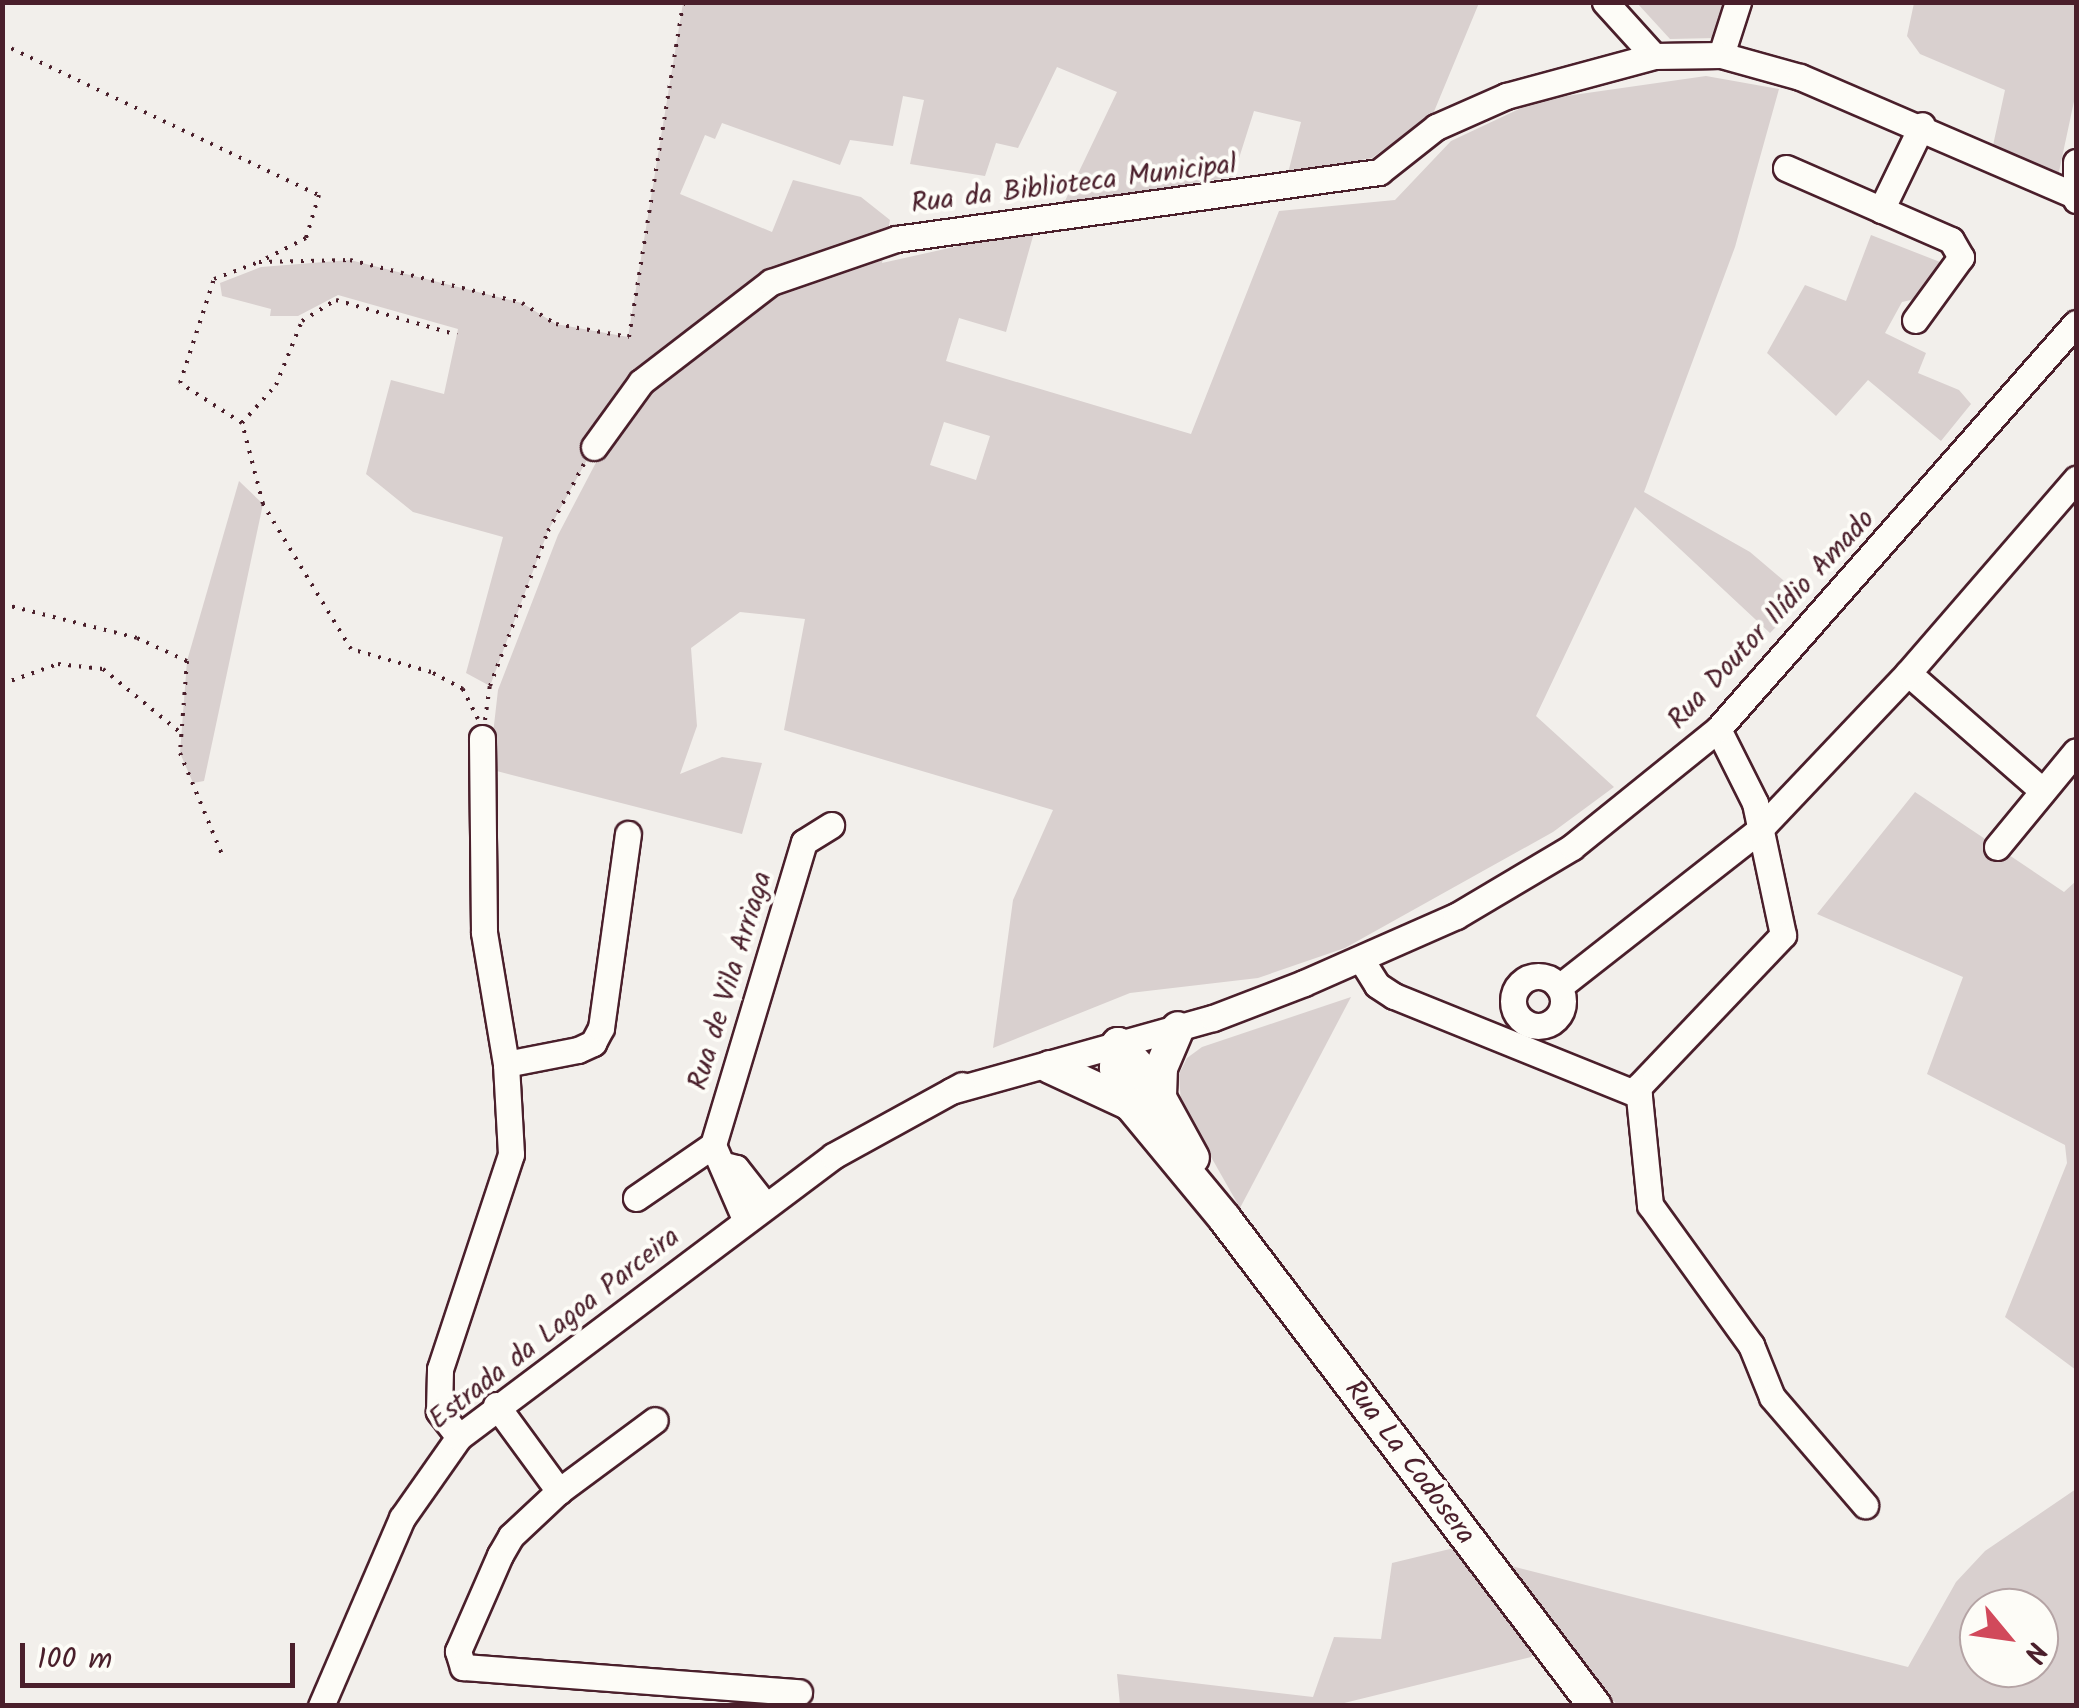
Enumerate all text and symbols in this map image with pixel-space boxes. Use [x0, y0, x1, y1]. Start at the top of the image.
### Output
street label: Rua da Biblioteca Municipal [909, 148, 1239, 222]
street label: Rua Doutor Ilídio Amado [1661, 503, 1883, 737]
street label: Rua de Vila Arriaga [682, 868, 780, 1094]
street label: Estrada da Lagoa Parceira [423, 1221, 687, 1437]
street label: Rua La Codosera [1336, 1374, 1482, 1552]
north arrow [1959, 1588, 2059, 1688]
scale bar [25, 1623, 300, 1685]
text: N [2010, 1633, 2058, 1670]
text: 100 m [37, 1636, 112, 1684]

